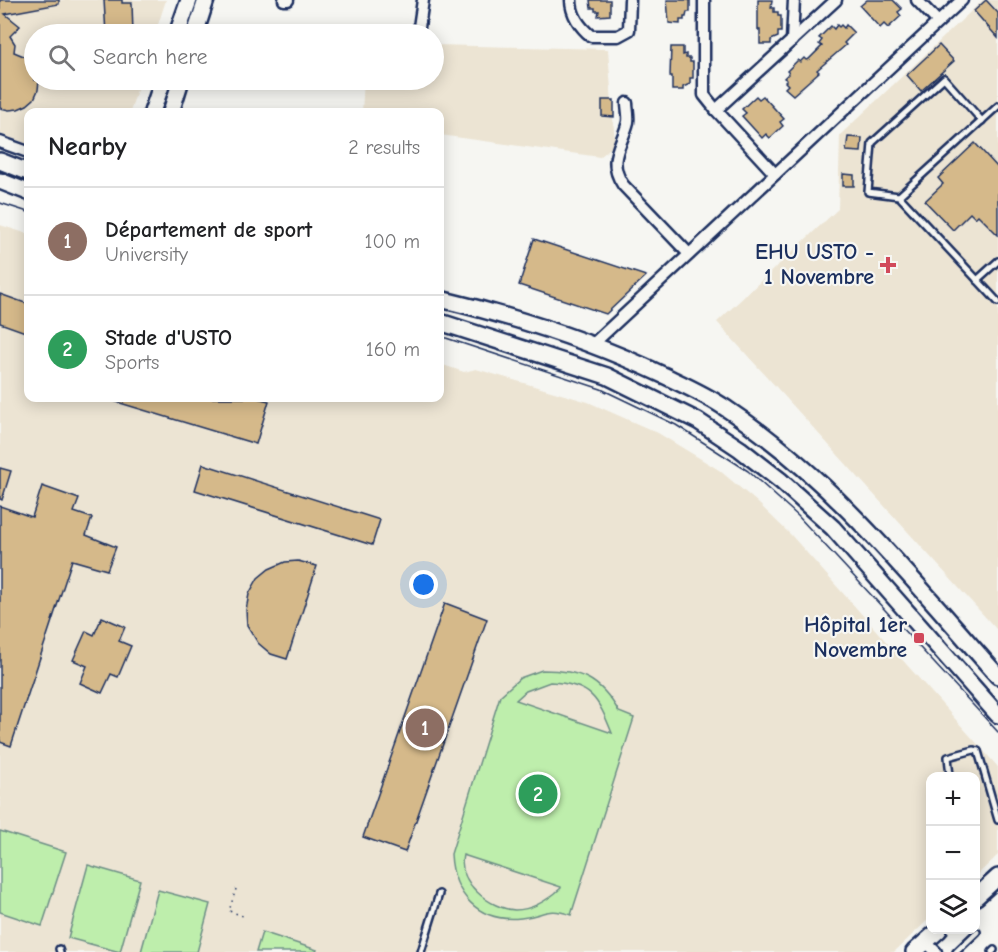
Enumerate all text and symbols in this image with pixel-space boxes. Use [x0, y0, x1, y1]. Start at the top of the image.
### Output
search box [24, 24, 444, 90]
icon: search [45, 41, 78, 74]
text: Search here [93, 44, 208, 70]
text: Nearby [48, 132, 127, 162]
text: 2 results [348, 136, 420, 159]
text: Département de sport [105, 217, 312, 243]
text: 1 [64, 230, 71, 253]
text: 100 m [365, 230, 420, 253]
place label: EHU USTO - 1 Novembre [755, 239, 874, 290]
text: University [105, 243, 188, 266]
marker: EHU USTO - 1 Novembre [879, 256, 897, 274]
text: Stade d'USTO [105, 325, 232, 351]
text: 2 [63, 338, 72, 361]
text: 160 m [366, 338, 420, 361]
text: Sports [105, 351, 159, 374]
your location [409, 570, 438, 599]
place label: Hôpital 1er Novembre [804, 612, 907, 663]
marker: Hôpital 1er Novembre [912, 631, 926, 645]
pin: 1 [406, 706, 444, 750]
pin: 2 [518, 772, 558, 816]
map controls [926, 772, 980, 934]
button: + [926, 772, 980, 826]
button: − [926, 826, 980, 880]
button: layers [926, 880, 980, 934]

